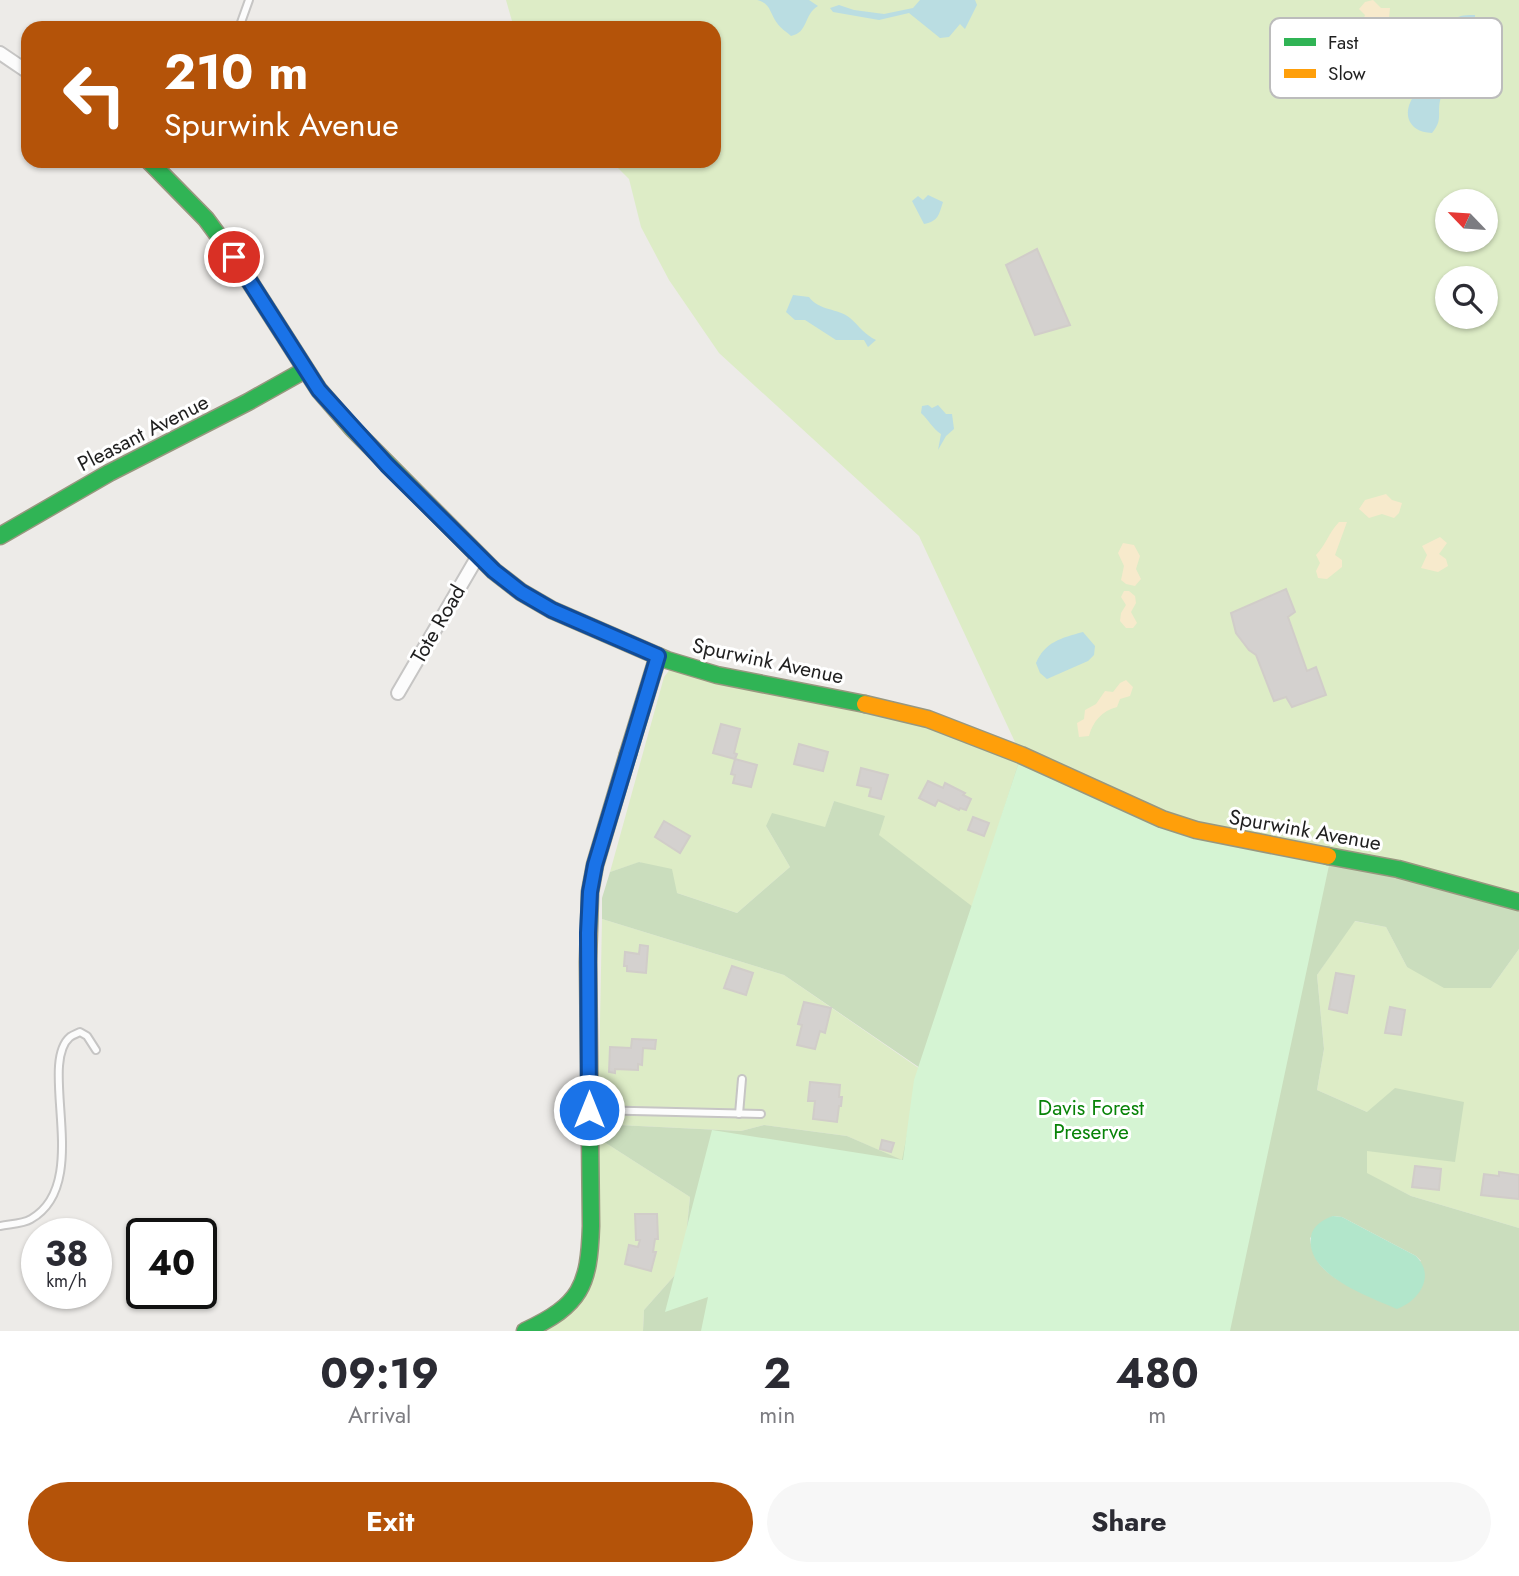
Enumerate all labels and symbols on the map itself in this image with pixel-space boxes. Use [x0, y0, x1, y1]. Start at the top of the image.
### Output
legend [1270, 18, 1502, 98]
text: Fast [1328, 29, 1359, 56]
text: Slow [1328, 60, 1366, 87]
north arrow [1435, 189, 1498, 252]
pin [204, 227, 264, 287]
street label: Pleasant Avenue [72, 387, 214, 479]
street label: Tote Road [403, 579, 473, 669]
street label: Spurwink Avenue [690, 630, 847, 692]
street label: Spurwink Avenue [1227, 802, 1384, 858]
position arrow [552, 1073, 626, 1147]
park label: Davis Forest Preserve [1038, 1093, 1144, 1147]
speed limit sign: 40 [126, 1218, 217, 1309]

